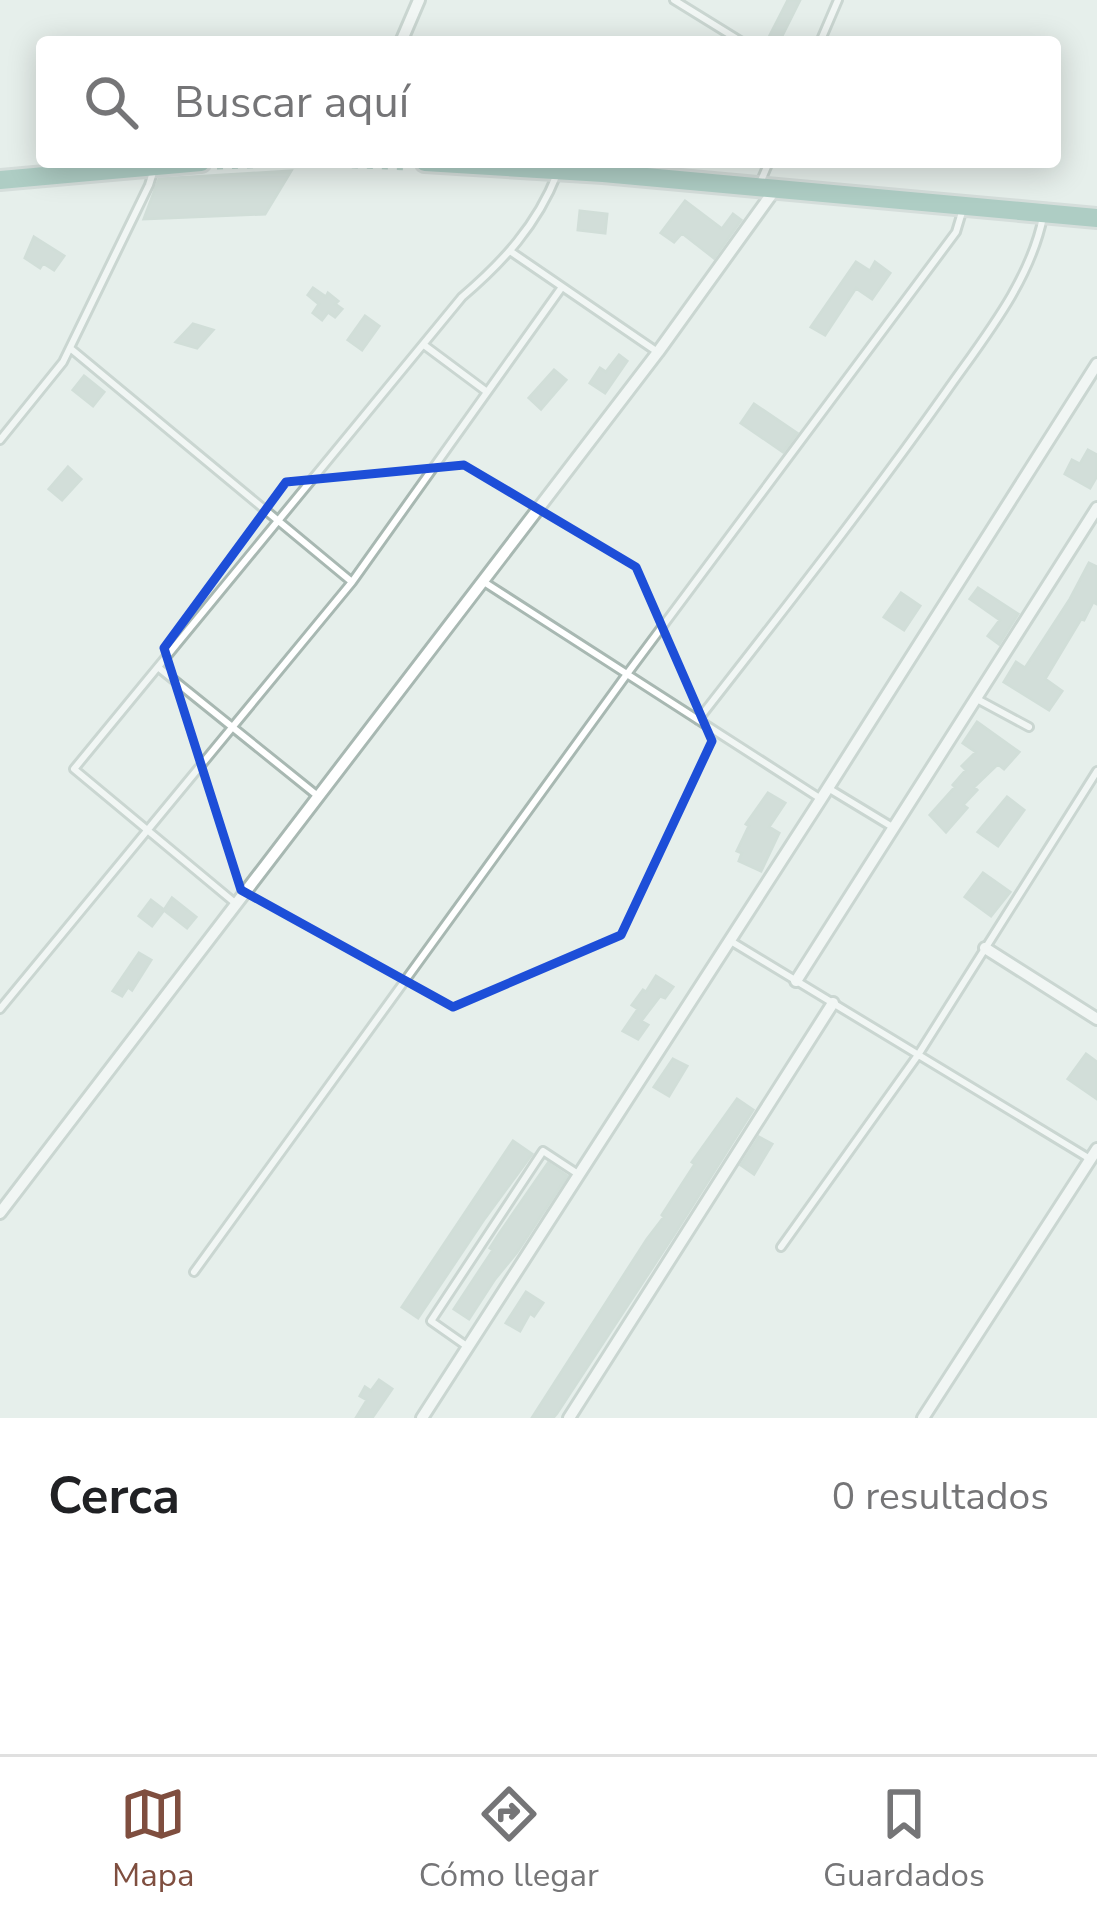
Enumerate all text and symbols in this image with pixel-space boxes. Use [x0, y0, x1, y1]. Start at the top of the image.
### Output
search box [36, 36, 1061, 168]
icon: search [78, 69, 144, 135]
text: Buscar aquí [174, 72, 409, 133]
text: Cerca [48, 1461, 180, 1531]
text: 0 resultados [832, 1470, 1049, 1523]
tab: Mapa [112, 1781, 195, 1898]
tab: Cómo llegar [419, 1781, 599, 1898]
tab: Guardados [823, 1781, 985, 1898]

